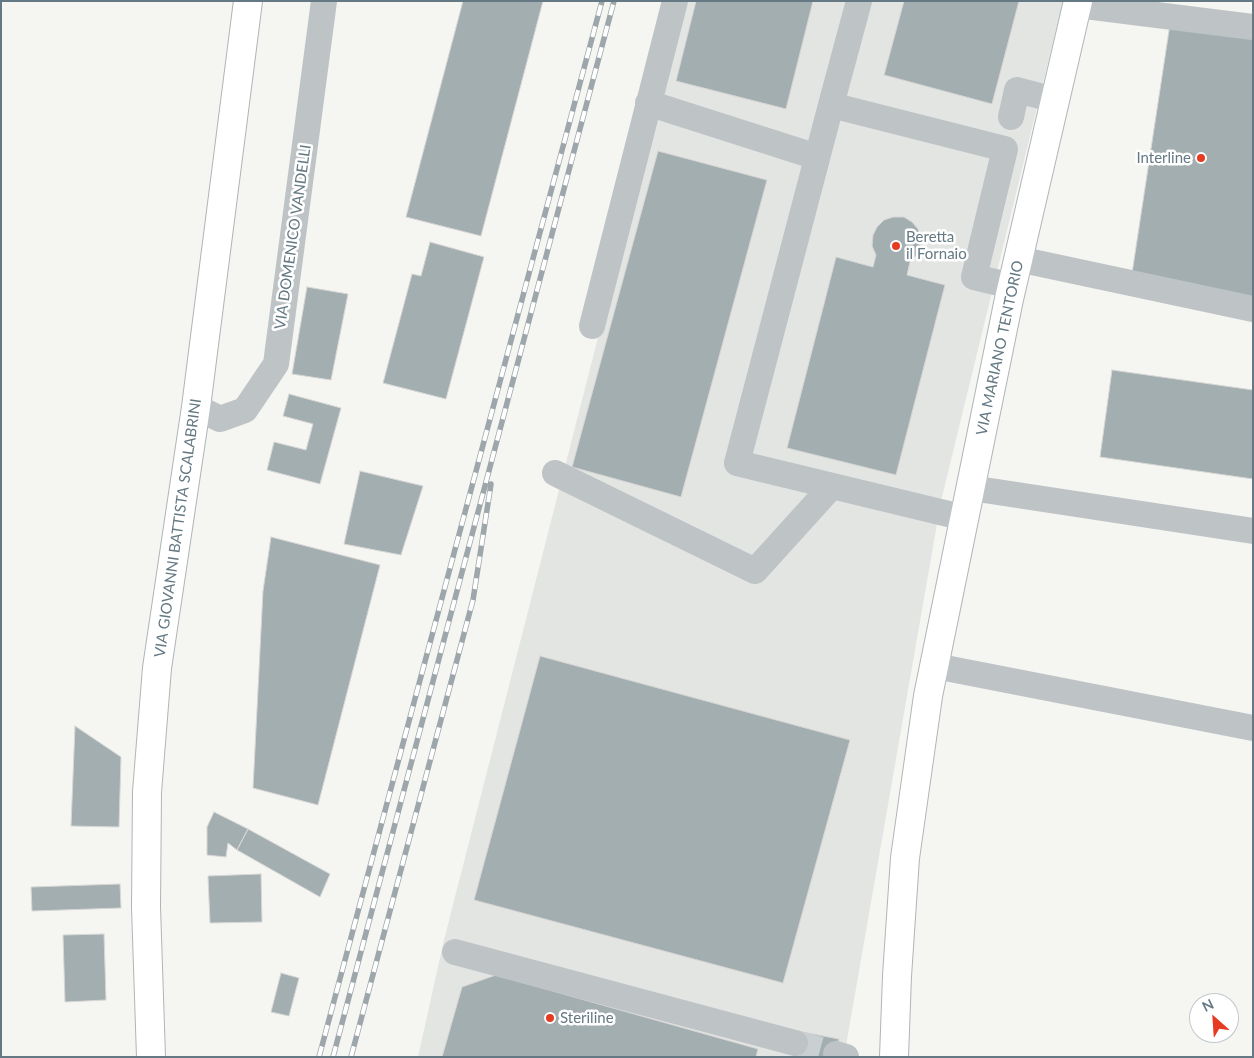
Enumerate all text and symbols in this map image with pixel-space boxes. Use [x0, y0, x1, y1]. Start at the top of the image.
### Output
street label: VIA DOMENICO VANDELLI [271, 144, 315, 330]
place label: Interline [1136, 149, 1191, 167]
marker: Interline [1195, 152, 1207, 164]
place label: Beretta il Fornaio [906, 228, 967, 263]
marker: Beretta il Fornaio [890, 240, 902, 252]
street label: VIA MARIANO TENTORIO [973, 259, 1027, 437]
street label: VIA GIOVANNI BATTISTA SCALABRINI [151, 397, 205, 659]
north arrow [1189, 993, 1239, 1043]
text: N [1199, 995, 1216, 1015]
place label: Steriline [560, 1009, 614, 1027]
marker: Steriline [544, 1012, 556, 1024]

